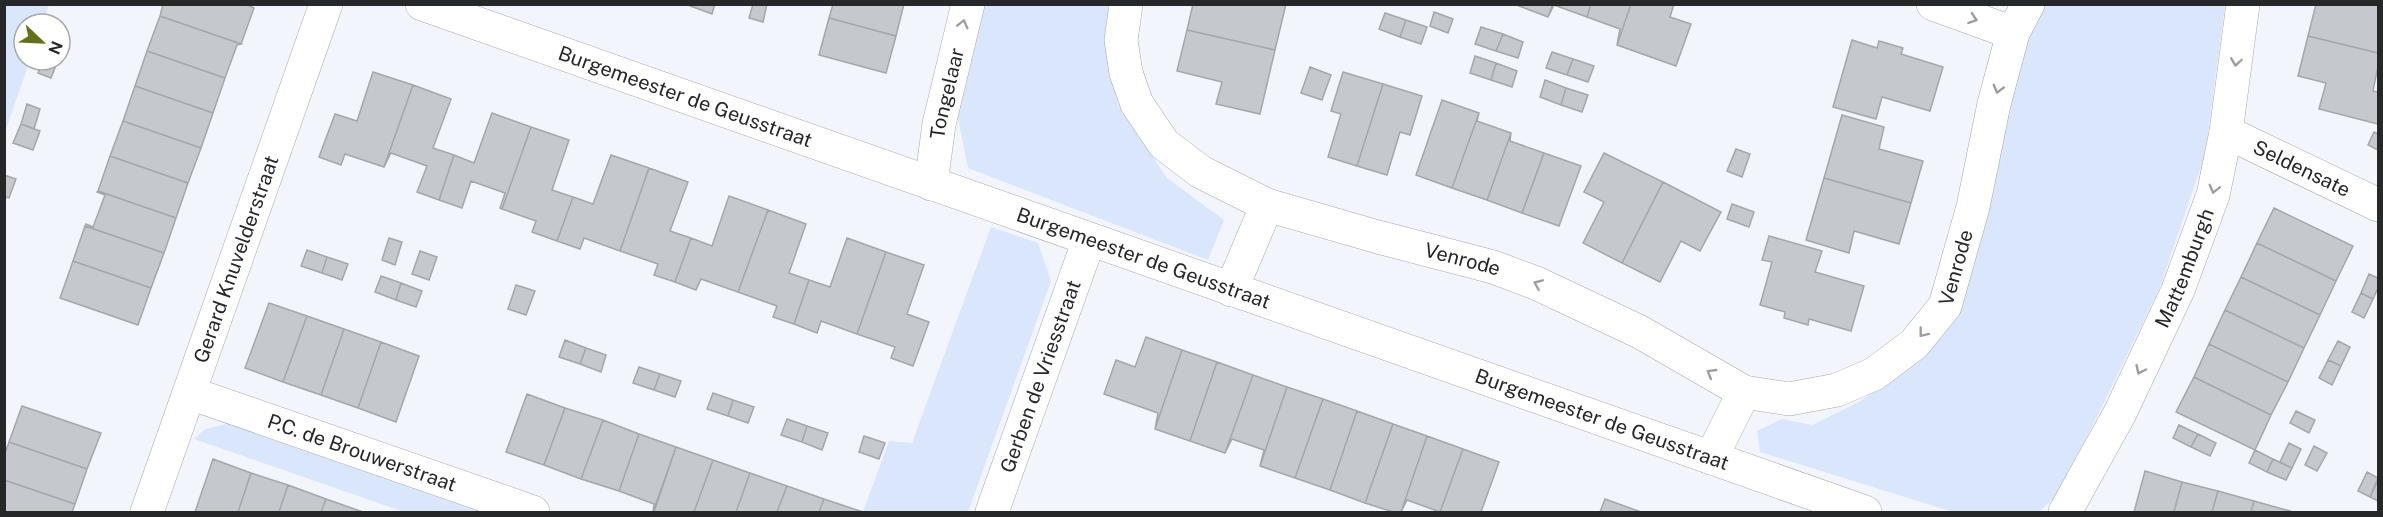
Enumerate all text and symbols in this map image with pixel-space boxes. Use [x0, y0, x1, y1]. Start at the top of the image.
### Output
one-way arrow [1967, 11, 1978, 24]
north arrow [12, 12, 72, 72]
one-way arrow [955, 19, 968, 29]
text: N [44, 38, 67, 57]
street label: Burgemeester de Geusstraat [555, 41, 815, 152]
street label: Tongelaar [925, 45, 969, 140]
one-way arrow [2230, 58, 2242, 67]
one-way arrow [1993, 83, 2005, 94]
street label: Seldensate [2249, 135, 2354, 202]
street label: Gerard Knuvelderstraat [188, 152, 284, 366]
one-way arrow [2208, 184, 2221, 194]
street label: Burgemeester de Geusstraat [1013, 202, 1274, 314]
street label: Mattemburgh [2150, 205, 2219, 332]
street label: Venrode [1934, 227, 1978, 308]
street label: Venrode [1422, 238, 1504, 281]
street label: Gerben de Vriesstraat [995, 277, 1086, 476]
one-way arrow [1533, 280, 1544, 292]
one-way arrow [1920, 326, 1931, 337]
one-way arrow [2136, 363, 2148, 374]
street label: Burgemeester de Geusstraat [1472, 364, 1732, 475]
one-way arrow [1707, 369, 1718, 381]
street label: P.C. de Brouwerstraat [264, 409, 460, 496]

